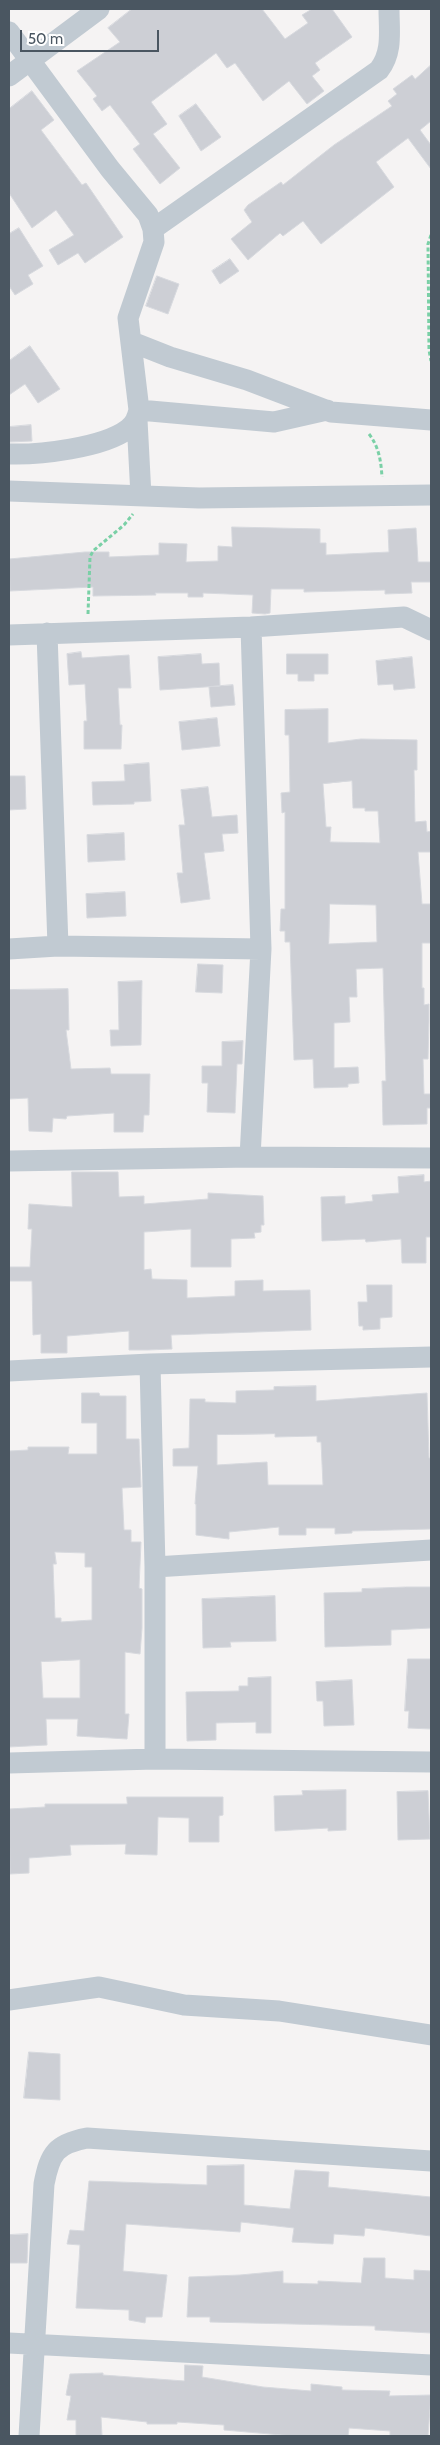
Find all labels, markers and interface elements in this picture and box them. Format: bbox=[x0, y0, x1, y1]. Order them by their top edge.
scale bar bbox=[22, 20, 161, 52]
text: 50 m bbox=[28, 30, 63, 48]

